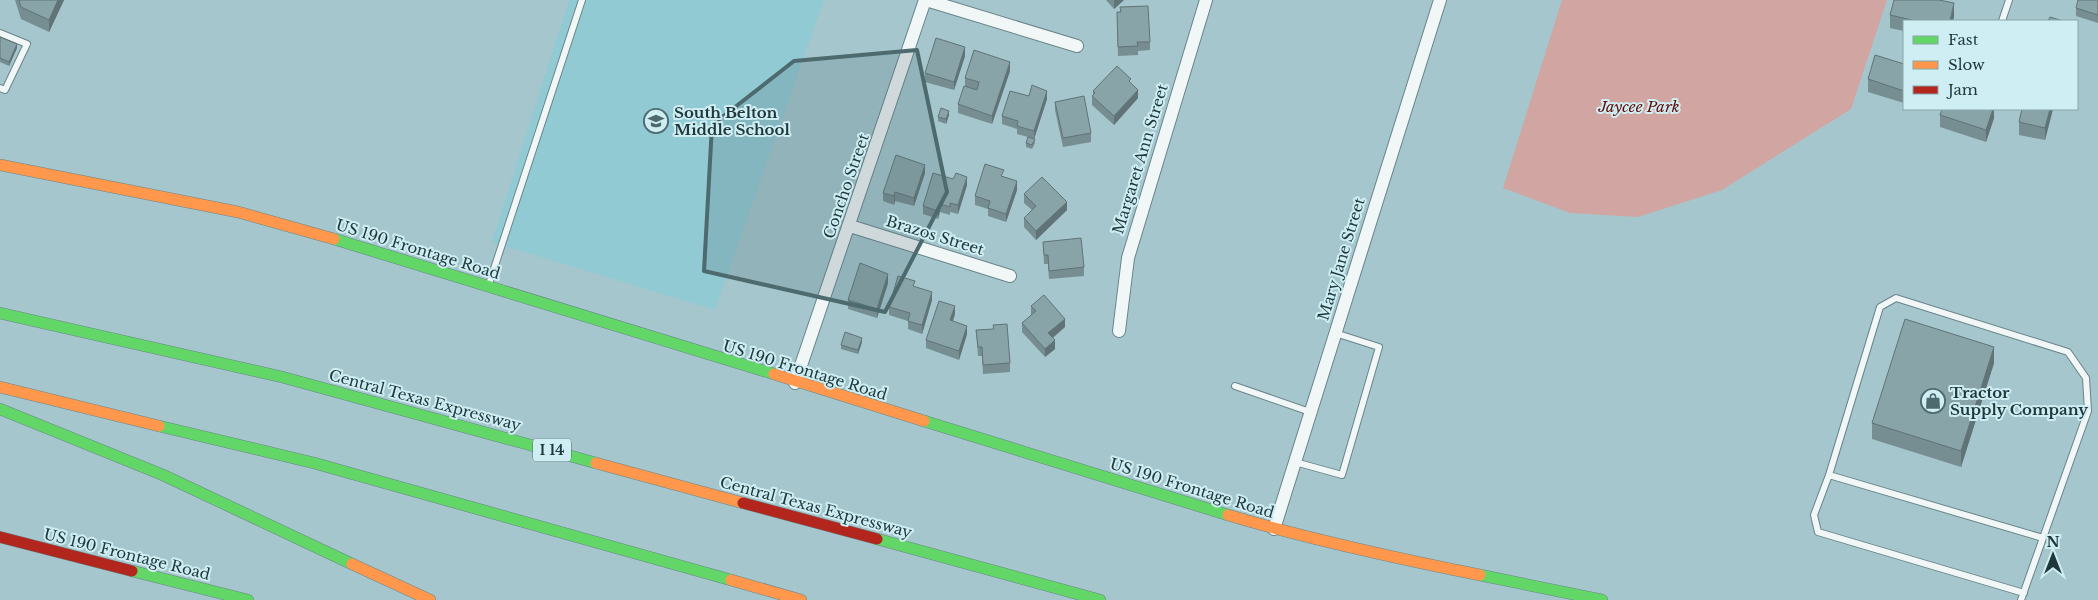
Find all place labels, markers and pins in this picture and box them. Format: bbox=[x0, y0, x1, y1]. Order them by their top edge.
place label: South Belton Middle School bbox=[674, 103, 790, 139]
school or university icon: South Belton Middle School bbox=[643, 108, 669, 134]
place label: Tractor Supply Company bbox=[1950, 383, 2088, 419]
shop icon: Tractor Supply Company bbox=[1920, 388, 1946, 414]

